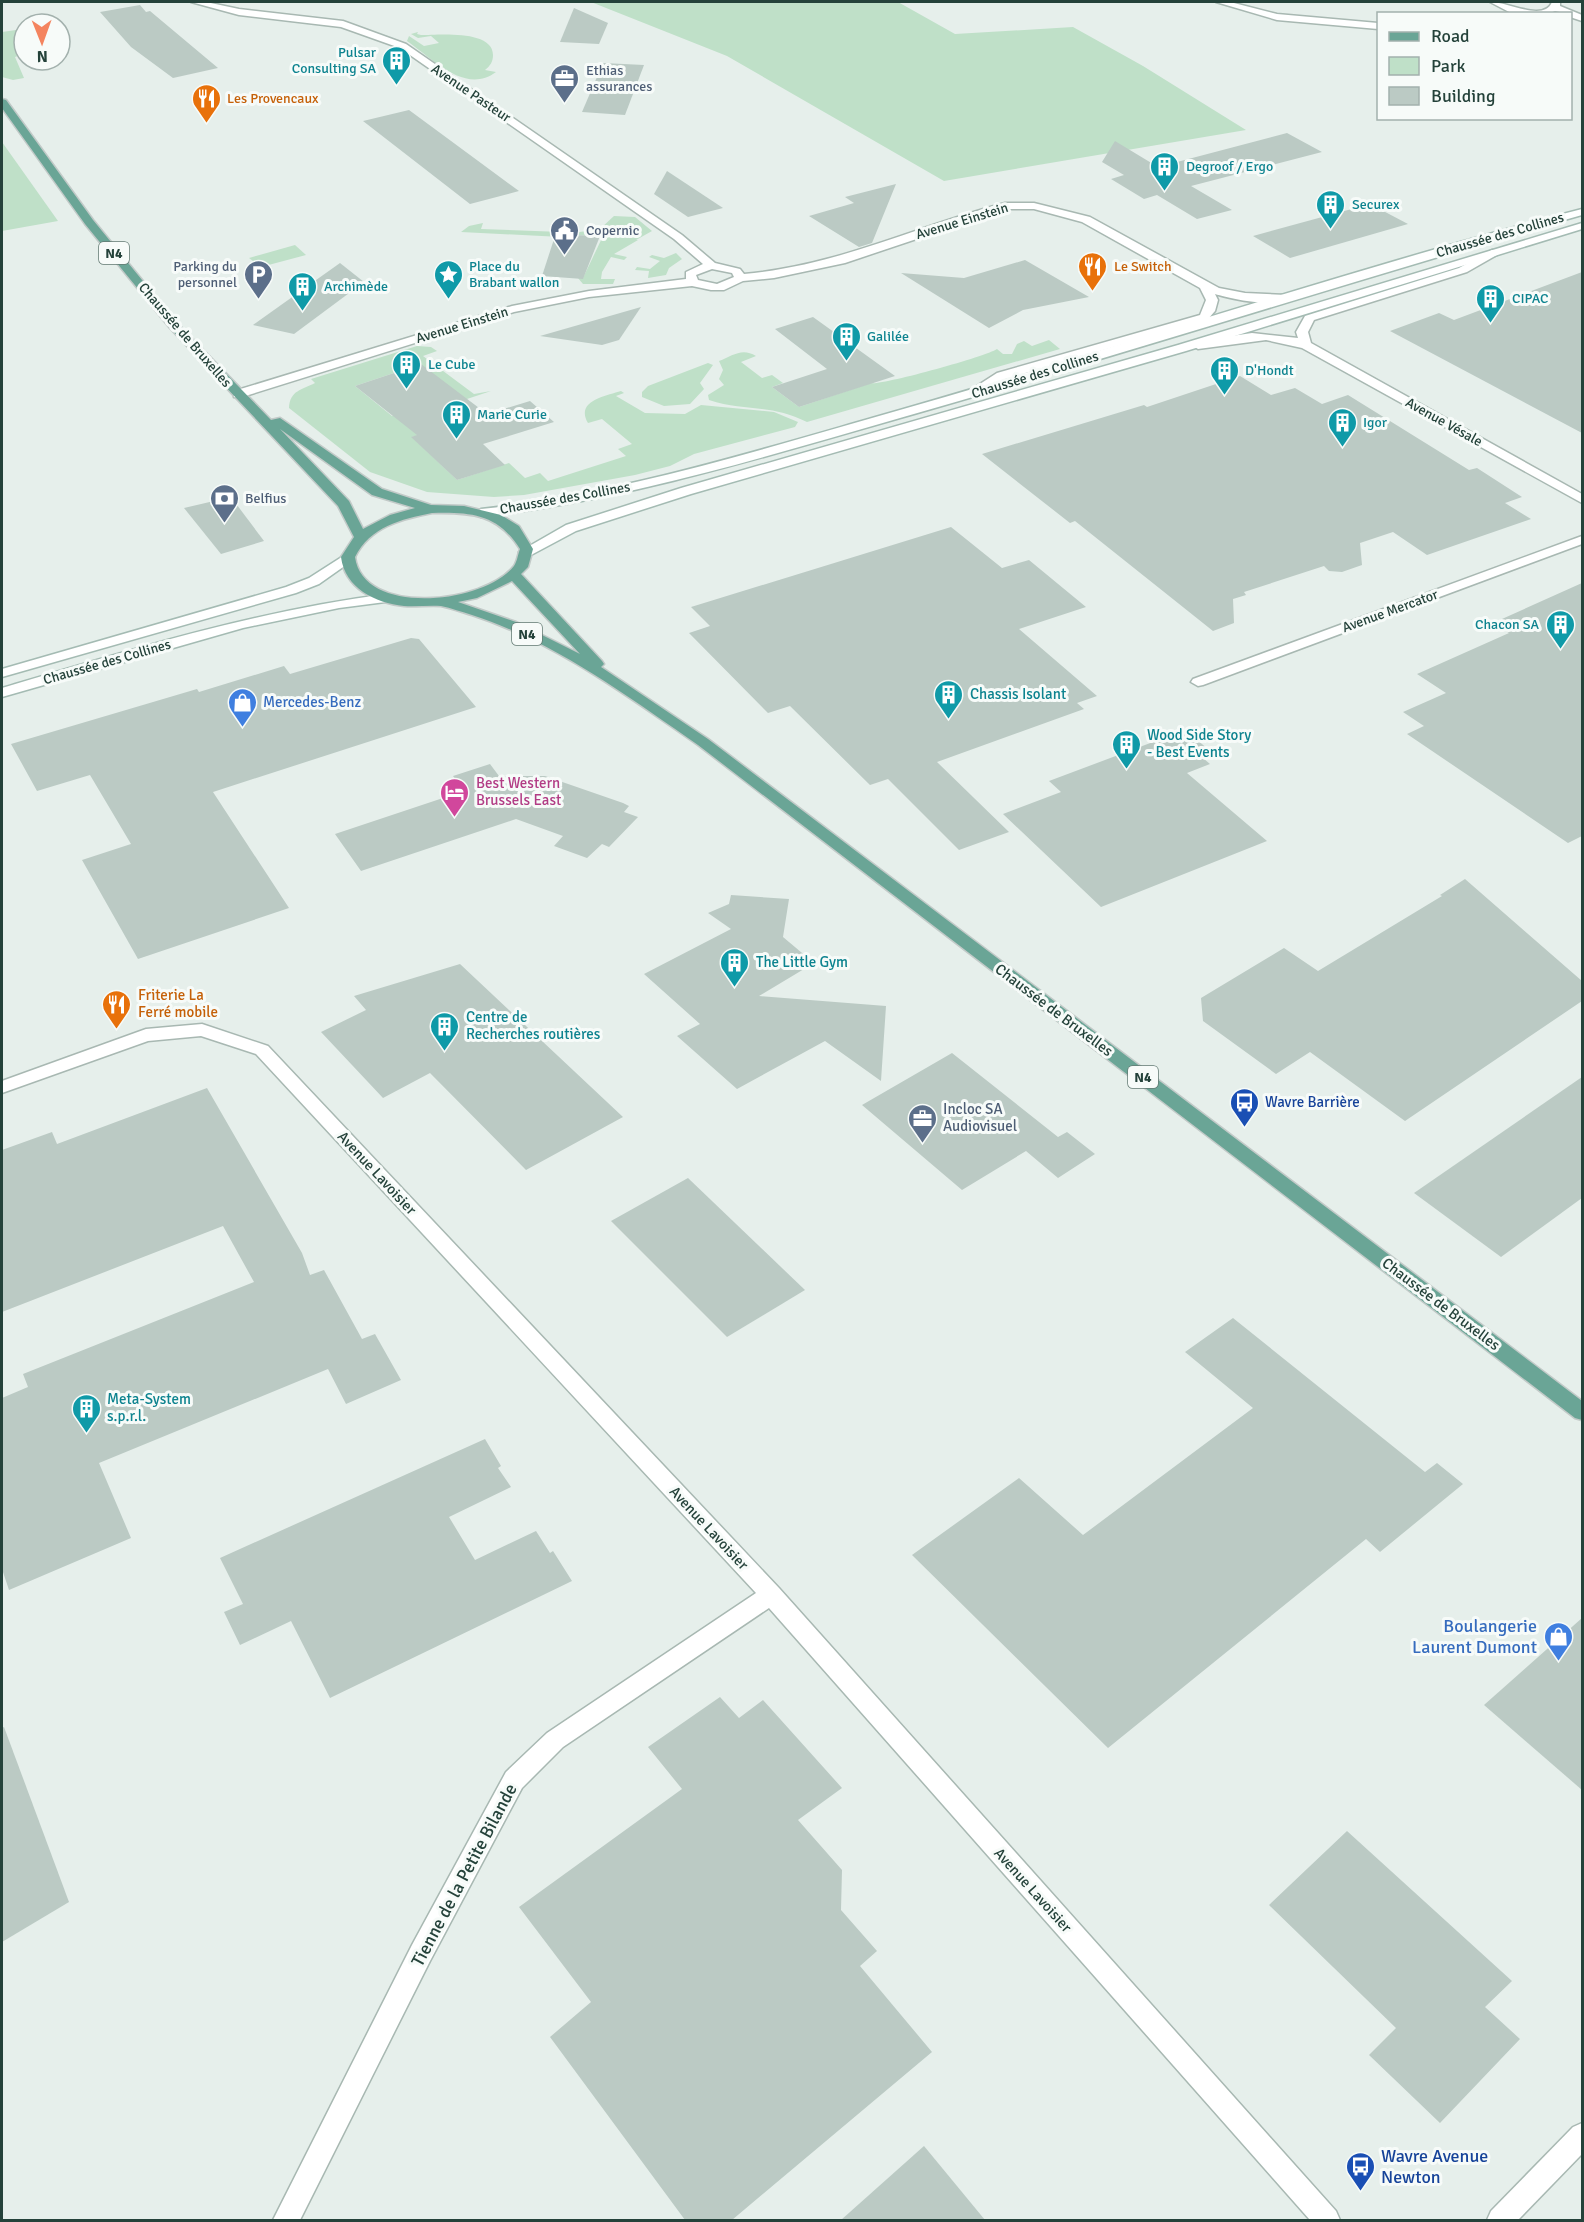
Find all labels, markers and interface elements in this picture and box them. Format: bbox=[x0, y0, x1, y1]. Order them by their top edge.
north arrow bbox=[12, 12, 72, 72]
legend bbox=[1377, 12, 1572, 120]
text: Road bbox=[1431, 25, 1470, 47]
place label: Pulsar Consulting SA bbox=[292, 44, 377, 77]
building icon: Pulsar Consulting SA bbox=[381, 44, 413, 86]
text: N bbox=[37, 46, 48, 66]
text: Park bbox=[1431, 55, 1466, 77]
street label: Avenue Pasteur bbox=[428, 60, 515, 126]
office icon: Ethias assurances bbox=[549, 62, 581, 104]
place label: Ethias assurances bbox=[586, 62, 652, 95]
restaurant icon: Les Provencaux bbox=[190, 82, 222, 124]
text: Building bbox=[1431, 85, 1495, 107]
place label: Les Provencaux bbox=[227, 90, 319, 107]
building icon: Degroof / Ergo bbox=[1149, 150, 1181, 192]
place label: Degroof / Ergo bbox=[1186, 158, 1273, 175]
building icon: Securex bbox=[1315, 188, 1347, 230]
place label: Securex bbox=[1352, 196, 1400, 213]
street label: Avenue Einstein bbox=[914, 199, 1010, 243]
street label: Chaussée des Collines bbox=[1434, 209, 1566, 261]
public building icon: Copernic bbox=[549, 214, 581, 256]
place label: Copernic bbox=[586, 222, 640, 239]
road number: N4 bbox=[99, 242, 129, 264]
restaurant icon: Le Switch bbox=[1077, 250, 1109, 292]
place label: Parking du personnel bbox=[173, 258, 237, 291]
parking icon: Parking du personnel bbox=[242, 258, 274, 300]
place icon: Place du Brabant wallon bbox=[432, 258, 464, 300]
place label: Place du Brabant wallon bbox=[469, 258, 559, 291]
place label: Le Switch bbox=[1114, 258, 1172, 275]
building icon: Archimède bbox=[287, 270, 319, 312]
place label: Archimède bbox=[324, 278, 388, 295]
street label: Chaussée de Bruxelles bbox=[135, 279, 235, 391]
building icon: CIPAC bbox=[1475, 282, 1507, 324]
place label: CIPAC bbox=[1512, 290, 1548, 307]
street label: Avenue Einstein bbox=[414, 303, 510, 347]
building icon: Galilée bbox=[830, 320, 862, 362]
place label: Galilée bbox=[867, 328, 909, 345]
building icon: Le Cube bbox=[391, 348, 423, 390]
street label: Chaussée des Collines bbox=[969, 348, 1101, 402]
building icon: D'Hondt bbox=[1208, 354, 1240, 396]
place label: Le Cube bbox=[428, 356, 475, 373]
place label: D'Hondt bbox=[1245, 362, 1294, 379]
street label: Avenue Vésale bbox=[1403, 394, 1485, 450]
building icon: Marie Curie bbox=[440, 398, 472, 440]
place label: Marie Curie bbox=[477, 406, 547, 423]
building icon: Igor bbox=[1326, 406, 1358, 448]
place label: Igor bbox=[1363, 414, 1388, 431]
street label: Chaussée des Collines bbox=[499, 478, 631, 518]
bank icon: Belfius bbox=[208, 482, 240, 524]
place label: Belfius bbox=[245, 490, 286, 507]
street label: Avenue Mercator bbox=[1340, 585, 1441, 636]
building icon: Chacon SA bbox=[1544, 608, 1576, 650]
place label: Chacon SA bbox=[1475, 616, 1539, 633]
road number: N4 bbox=[512, 623, 542, 645]
street label: Chaussée des Collines bbox=[41, 636, 173, 688]
building icon: Chassis Isolant bbox=[933, 678, 965, 720]
place label: Chassis Isolant bbox=[970, 685, 1066, 703]
shop icon: Mercedes-Benz bbox=[226, 686, 258, 728]
place label: Mercedes-Benz bbox=[263, 693, 361, 711]
place label: Wood Side Story - Best Events bbox=[1147, 726, 1251, 761]
building icon: Wood Side Story - Best Events bbox=[1110, 728, 1142, 770]
place label: Best Western Brussels East bbox=[476, 774, 561, 809]
hotel icon: Best Western Brussels East bbox=[439, 776, 471, 818]
building icon: The Little Gym bbox=[719, 946, 751, 988]
place label: The Little Gym bbox=[756, 953, 848, 971]
street label: Chaussée de Bruxelles bbox=[992, 960, 1117, 1060]
place label: Friterie La Ferré mobile bbox=[138, 986, 218, 1021]
restaurant icon: Friterie La Ferré mobile bbox=[101, 988, 133, 1030]
place label: Centre de Recherches routières bbox=[466, 1008, 601, 1043]
building icon: Centre de Recherches routières bbox=[429, 1010, 461, 1052]
road number: N4 bbox=[1128, 1066, 1158, 1088]
bus stop icon: Wavre Barrière bbox=[1228, 1086, 1260, 1128]
place label: Wavre Barrière bbox=[1265, 1093, 1360, 1111]
place label: Incloc SA Audiovisuel bbox=[943, 1100, 1017, 1135]
office icon: Incloc SA Audiovisuel bbox=[906, 1102, 938, 1144]
street label: Avenue Lavoisier bbox=[334, 1128, 421, 1219]
street label: Chaussée de Bruxelles bbox=[1379, 1254, 1504, 1354]
place label: Meta-System s.p.r.l. bbox=[107, 1390, 191, 1425]
building icon: Meta-System s.p.r.l. bbox=[70, 1392, 102, 1434]
street label: Avenue Lavoisier bbox=[666, 1483, 753, 1574]
place label: Boulangerie Laurent Dumont bbox=[1412, 1615, 1537, 1658]
shop icon: Boulangerie Laurent Dumont bbox=[1542, 1620, 1574, 1662]
street label: Tienne de la Petite Bilande bbox=[406, 1780, 522, 1970]
street label: Avenue Lavoisier bbox=[990, 1844, 1076, 1936]
place label: Wavre Avenue Newton bbox=[1381, 2145, 1488, 2188]
bus stop icon: Wavre Avenue Newton bbox=[1344, 2150, 1376, 2192]

